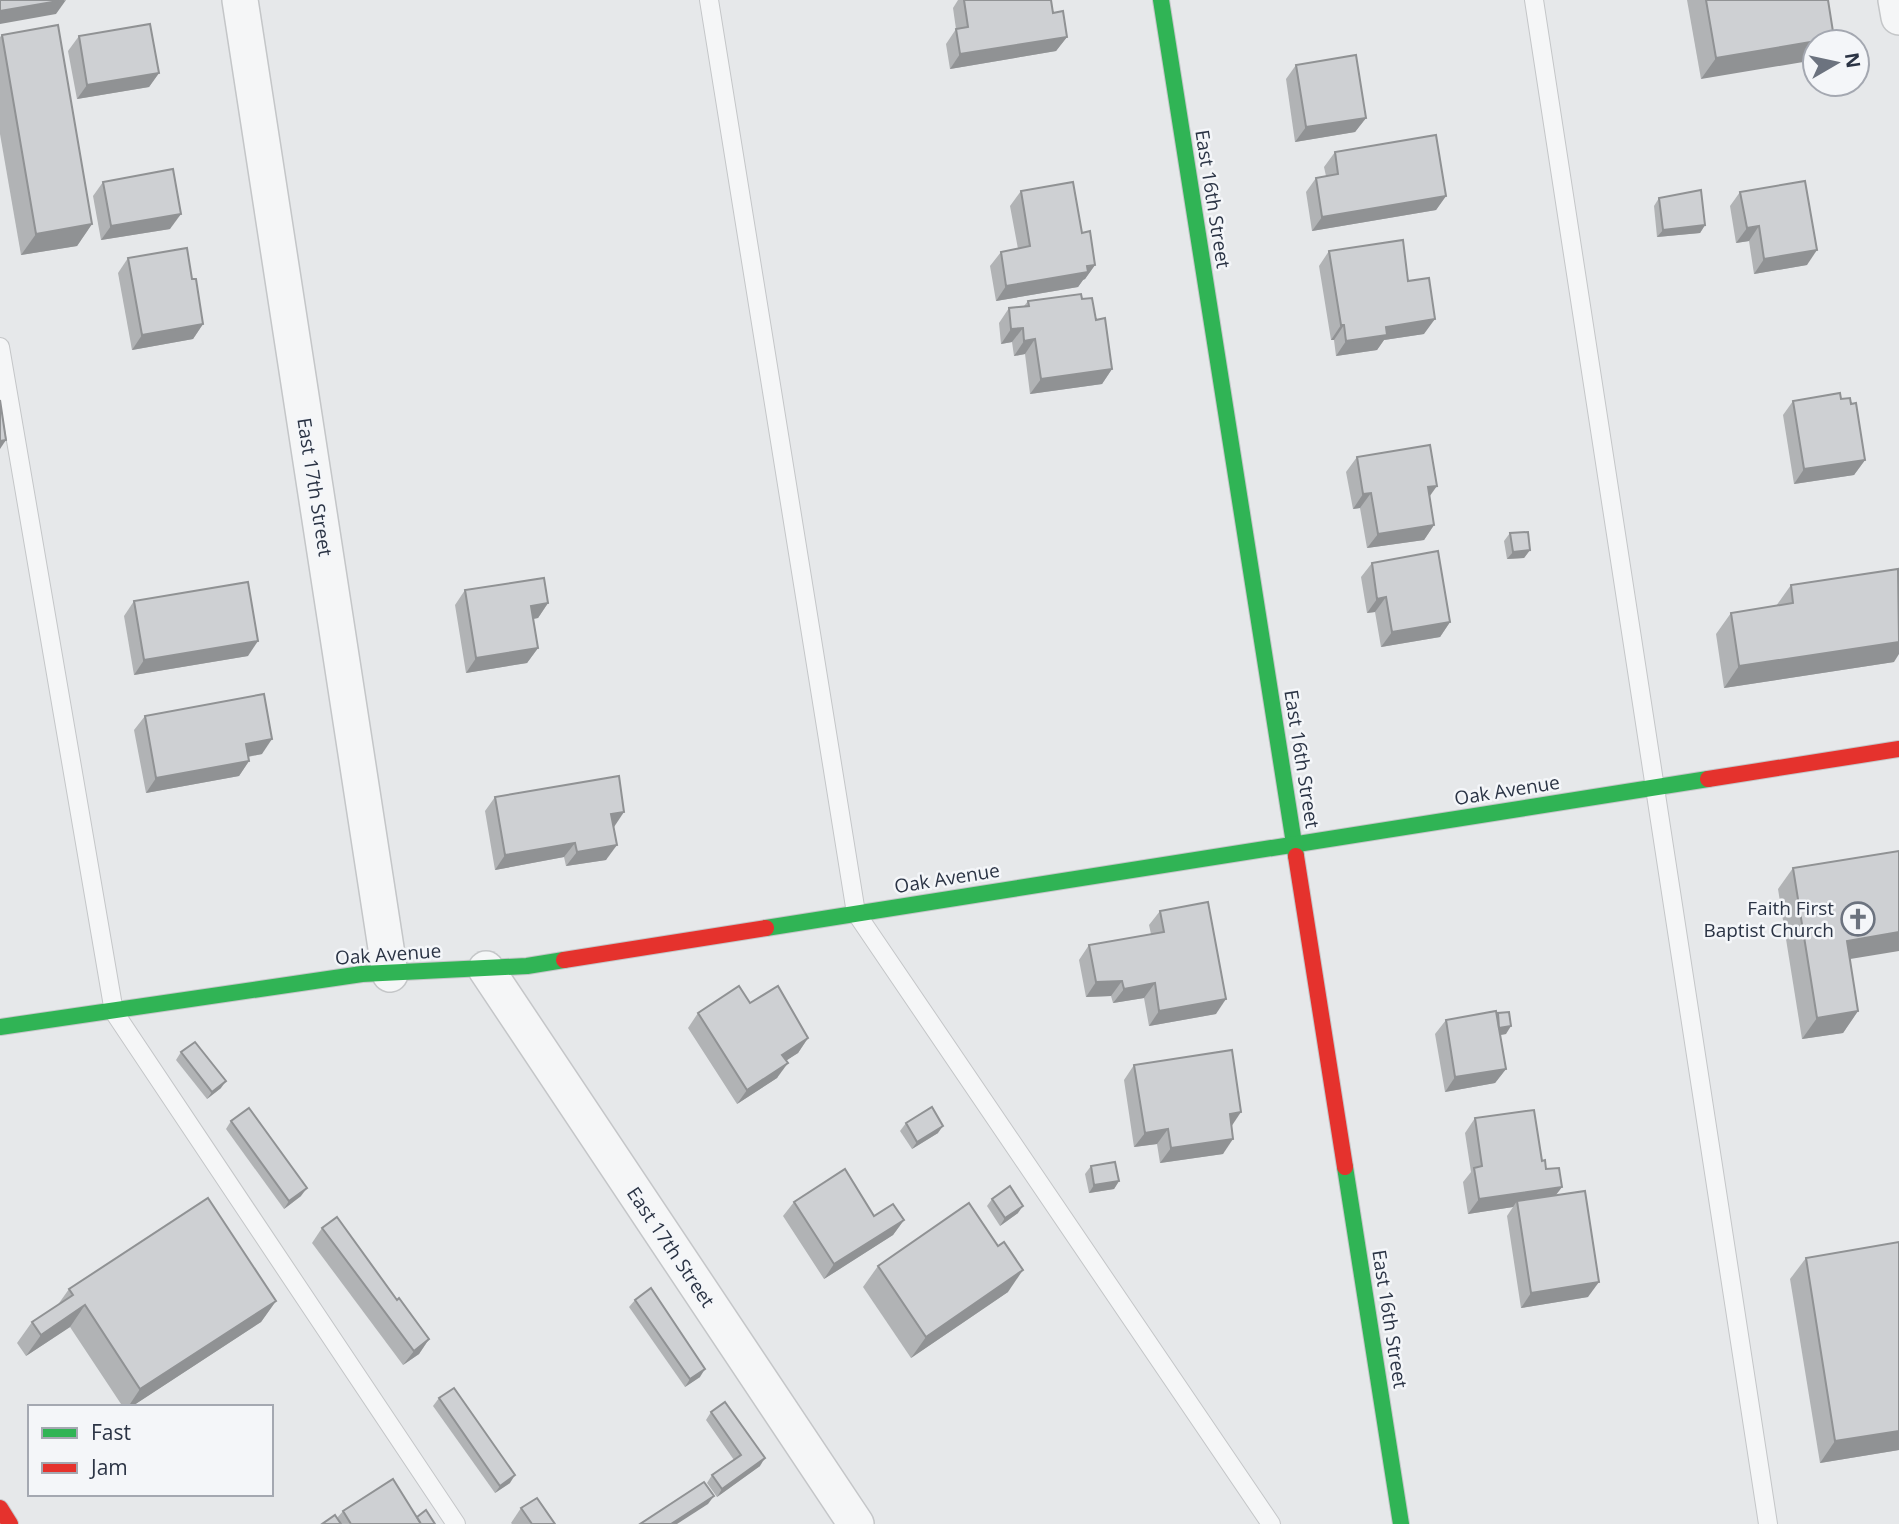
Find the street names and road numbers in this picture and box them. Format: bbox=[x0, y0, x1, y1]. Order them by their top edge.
street label: East 16th Street bbox=[1189, 128, 1237, 270]
street label: East 17th Street bbox=[291, 416, 339, 558]
street label: East 16th Street bbox=[1278, 688, 1326, 830]
street label: Oak Avenue bbox=[1452, 769, 1562, 811]
street label: Oak Avenue bbox=[892, 857, 1002, 899]
street label: Oak Avenue bbox=[334, 937, 442, 971]
street label: East 17th Street bbox=[621, 1182, 721, 1312]
street label: East 16th Street bbox=[1366, 1248, 1414, 1390]

